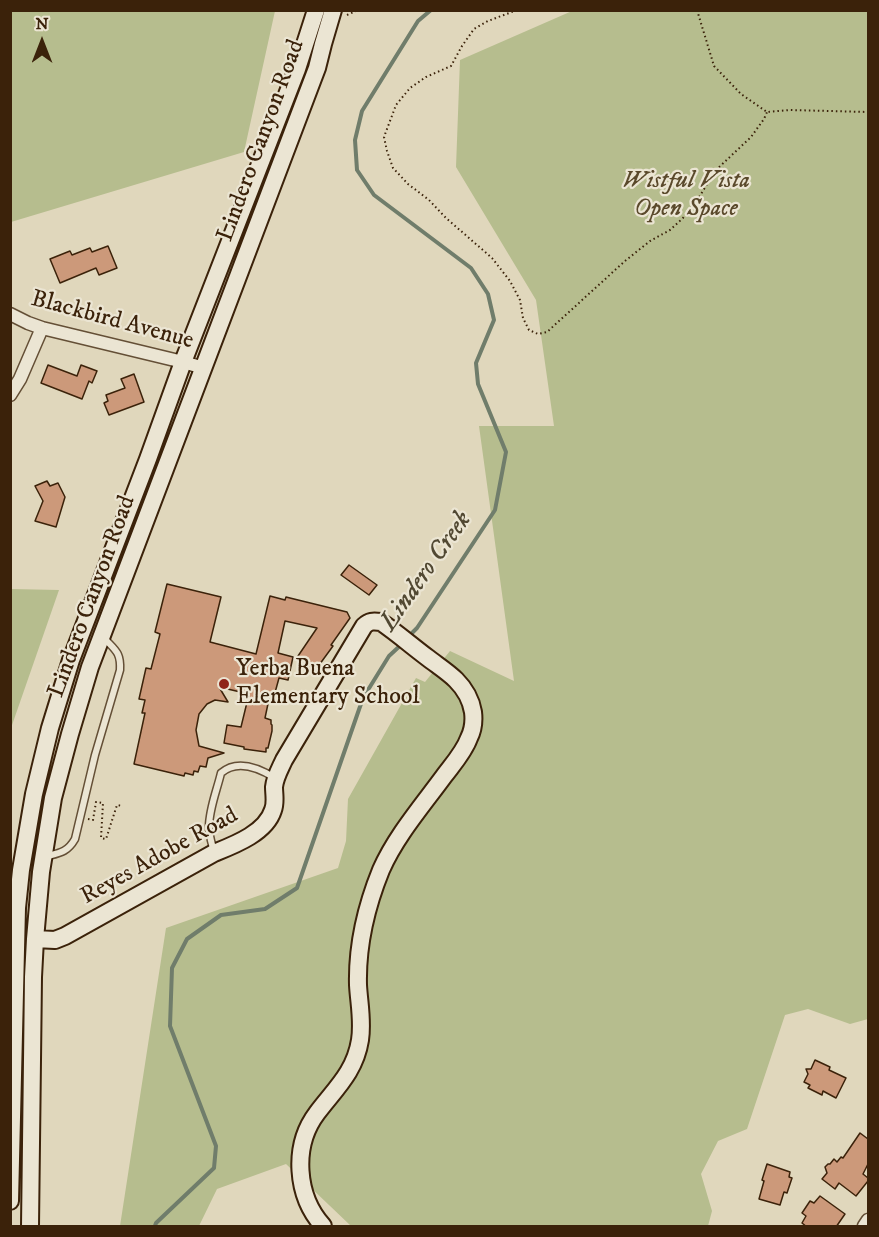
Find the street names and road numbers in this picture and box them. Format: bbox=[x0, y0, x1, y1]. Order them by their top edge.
street label: Lindero Canyon Road bbox=[212, 36, 312, 246]
street label: Blackbird Avenue bbox=[28, 285, 196, 357]
street label: Lindero Canyon Road bbox=[43, 492, 143, 702]
street label: Reyes Adobe Road bbox=[76, 802, 244, 912]

